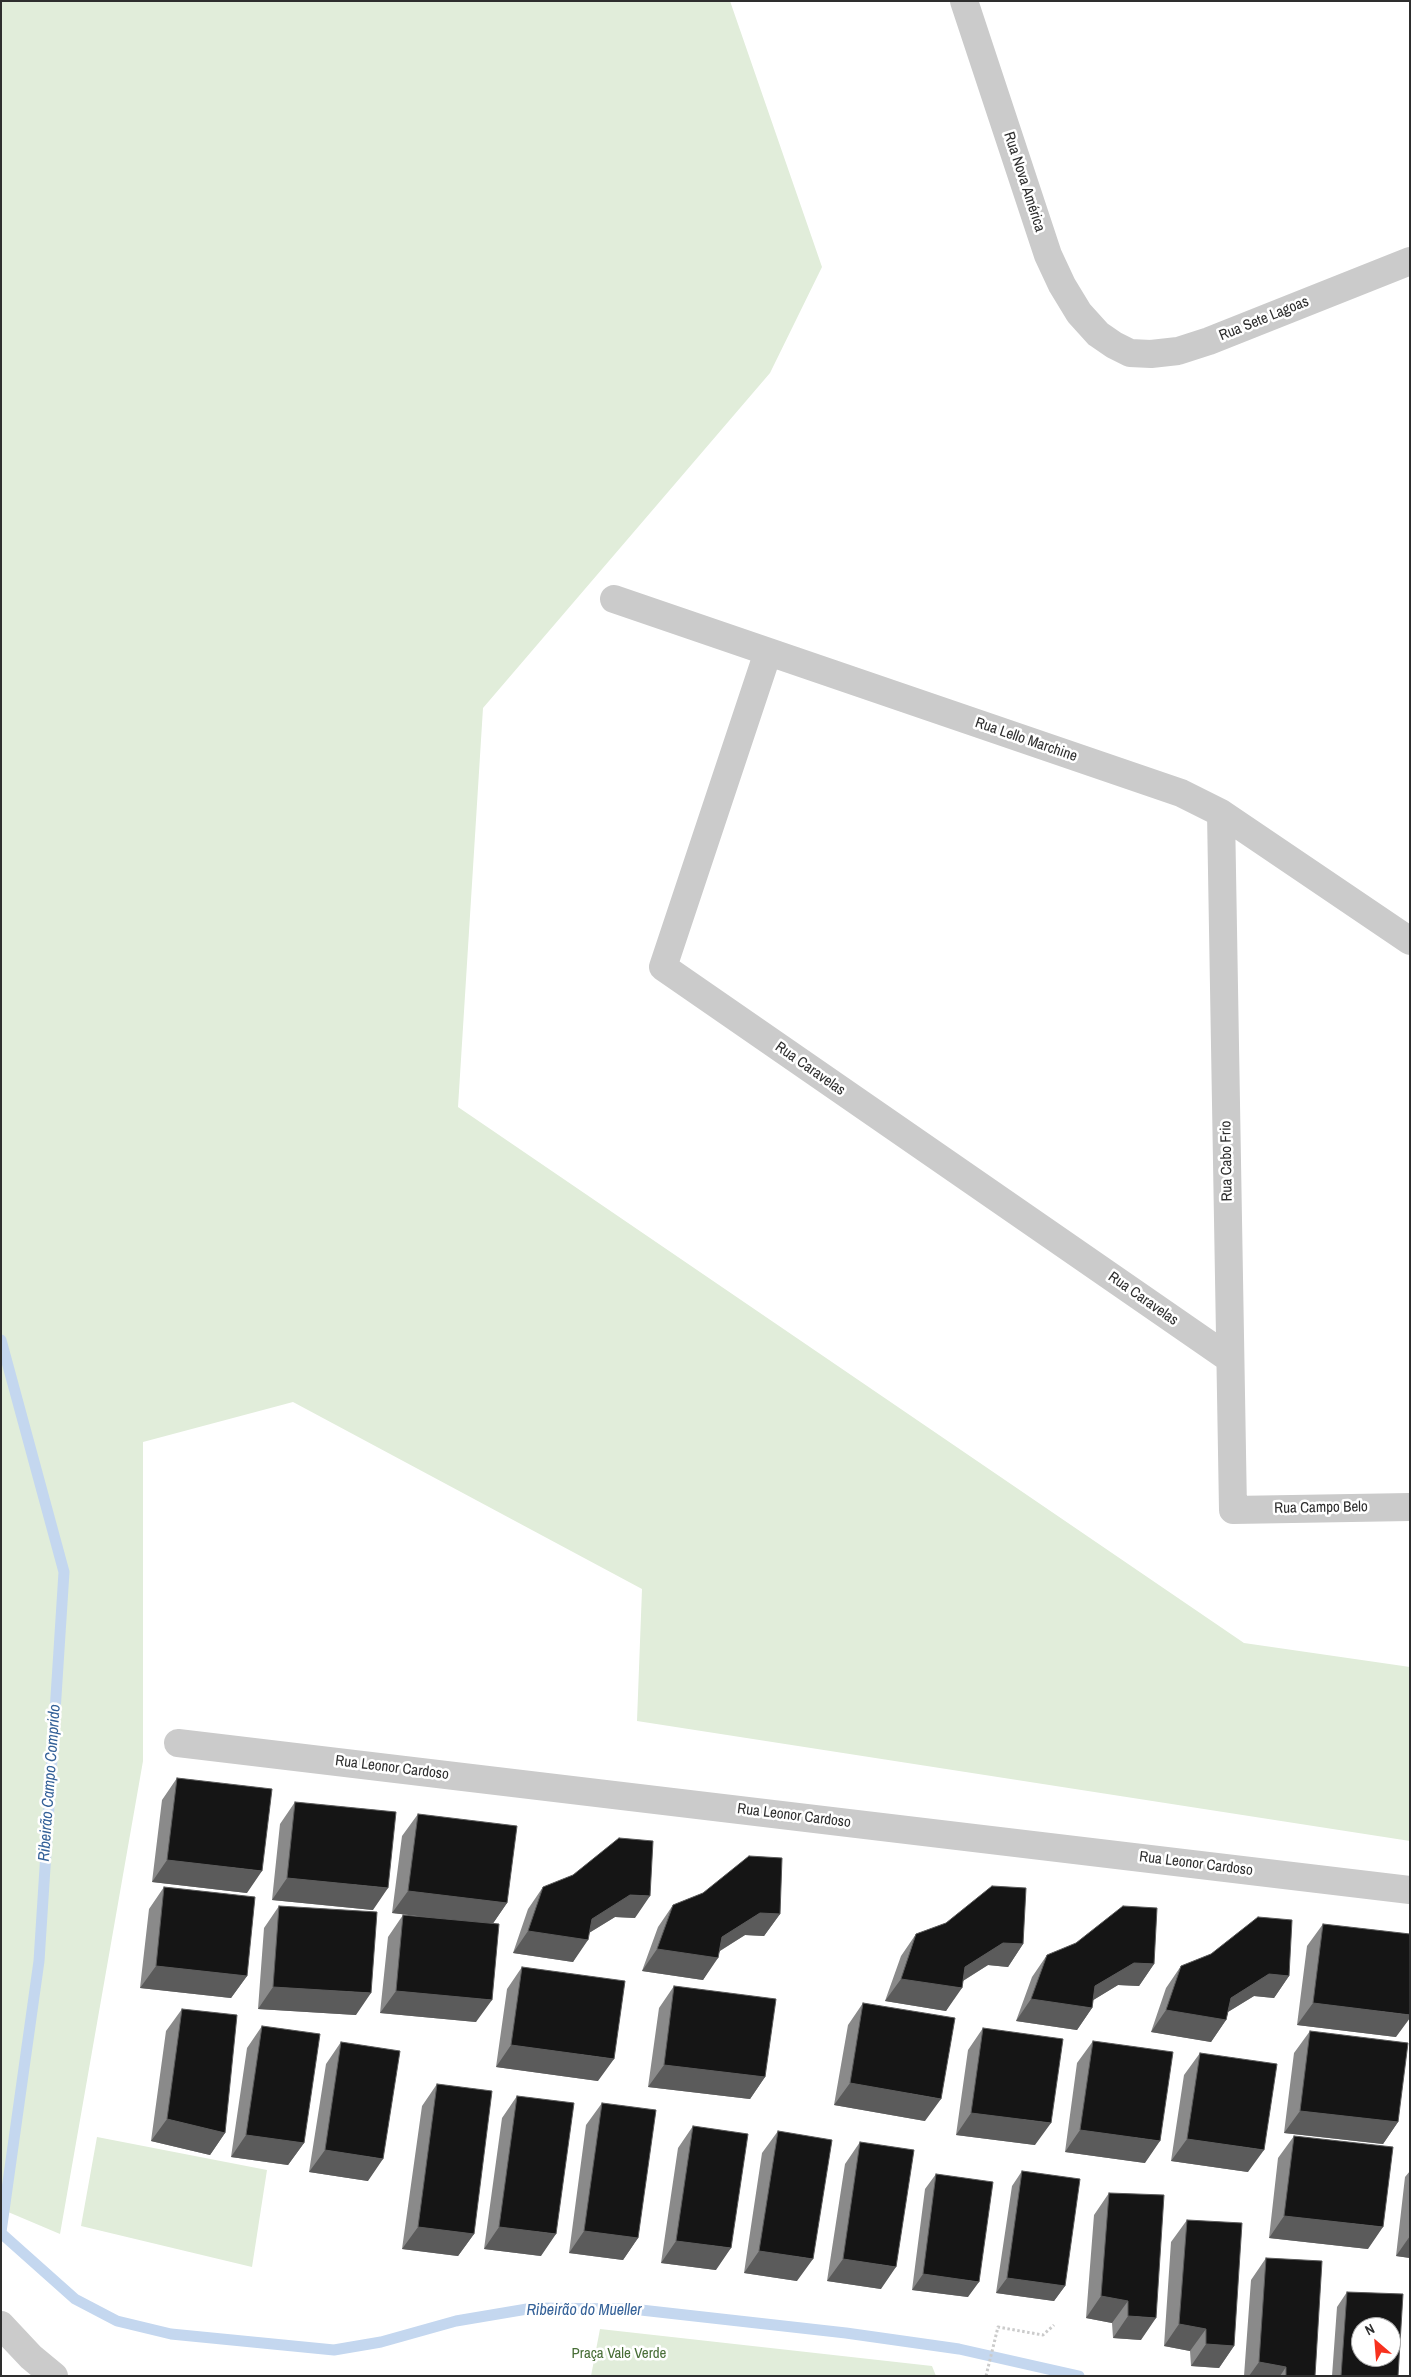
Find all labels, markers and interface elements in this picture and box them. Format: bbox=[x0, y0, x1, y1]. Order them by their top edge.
street label: Rua Nova América bbox=[999, 130, 1049, 234]
street label: Rua Sete Lagoas bbox=[1217, 293, 1311, 345]
street label: Rua Lello Marchine bbox=[973, 714, 1079, 766]
street label: Rua Caravelas bbox=[772, 1038, 848, 1100]
street label: Rua Cabo Frio bbox=[1217, 1121, 1237, 1201]
street label: Rua Caravelas bbox=[1105, 1268, 1181, 1330]
street label: Rua Campo Belo bbox=[1274, 1498, 1368, 1518]
water label: Ribeirão Campo Comprido bbox=[35, 1704, 65, 1862]
street label: Rua Leonor Cardoso bbox=[334, 1752, 450, 1784]
street label: Rua Leonor Cardoso bbox=[736, 1800, 852, 1832]
street label: Rua Leonor Cardoso bbox=[1138, 1848, 1254, 1880]
water label: Ribeirão do Mueller bbox=[526, 2301, 642, 2321]
north arrow bbox=[1351, 2317, 1401, 2367]
text: N bbox=[1362, 2320, 1377, 2339]
park label: Praça Vale Verde bbox=[572, 2345, 666, 2363]

